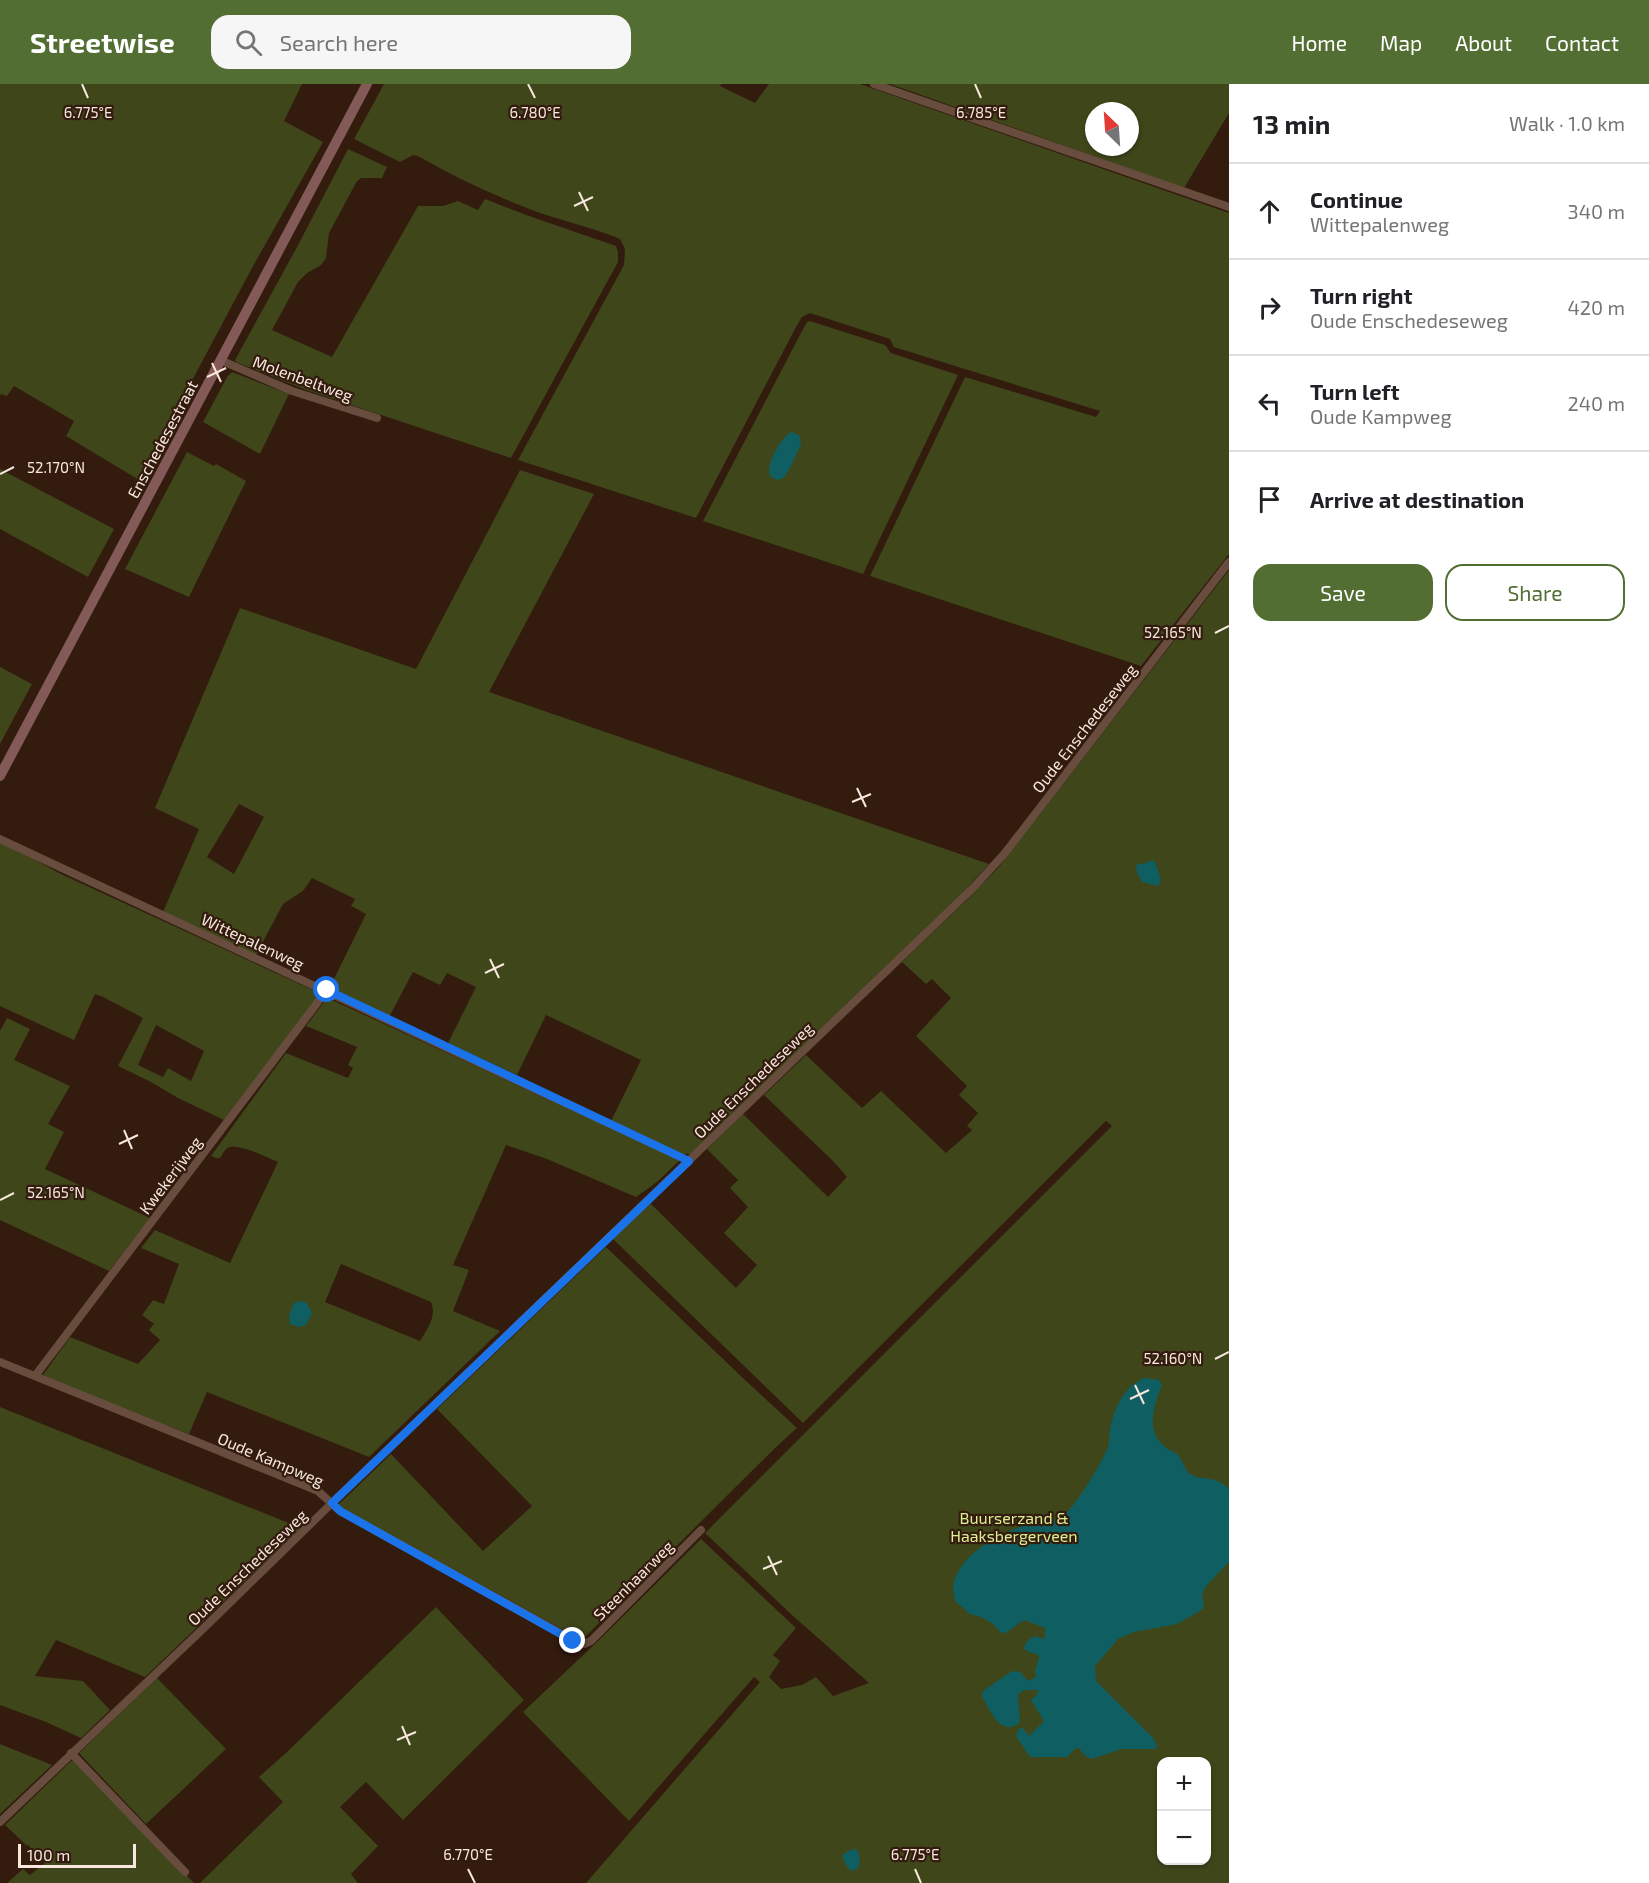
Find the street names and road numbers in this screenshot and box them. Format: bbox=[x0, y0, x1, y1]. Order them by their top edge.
street label: Molenbeltweg bbox=[250, 351, 356, 405]
street label: Enschedesestraat bbox=[123, 377, 201, 501]
street label: Oude Enschedeseweg bbox=[1028, 660, 1140, 796]
street label: Wittepalenweg bbox=[199, 909, 308, 973]
street label: Oude Enschedeseweg bbox=[689, 1018, 817, 1142]
street label: Kwekerijweg bbox=[135, 1132, 206, 1218]
street label: Oude Kampweg bbox=[215, 1428, 327, 1490]
street label: Oude Enschedeseweg bbox=[183, 1505, 311, 1629]
street label: Steenhaarweg bbox=[589, 1536, 677, 1624]

